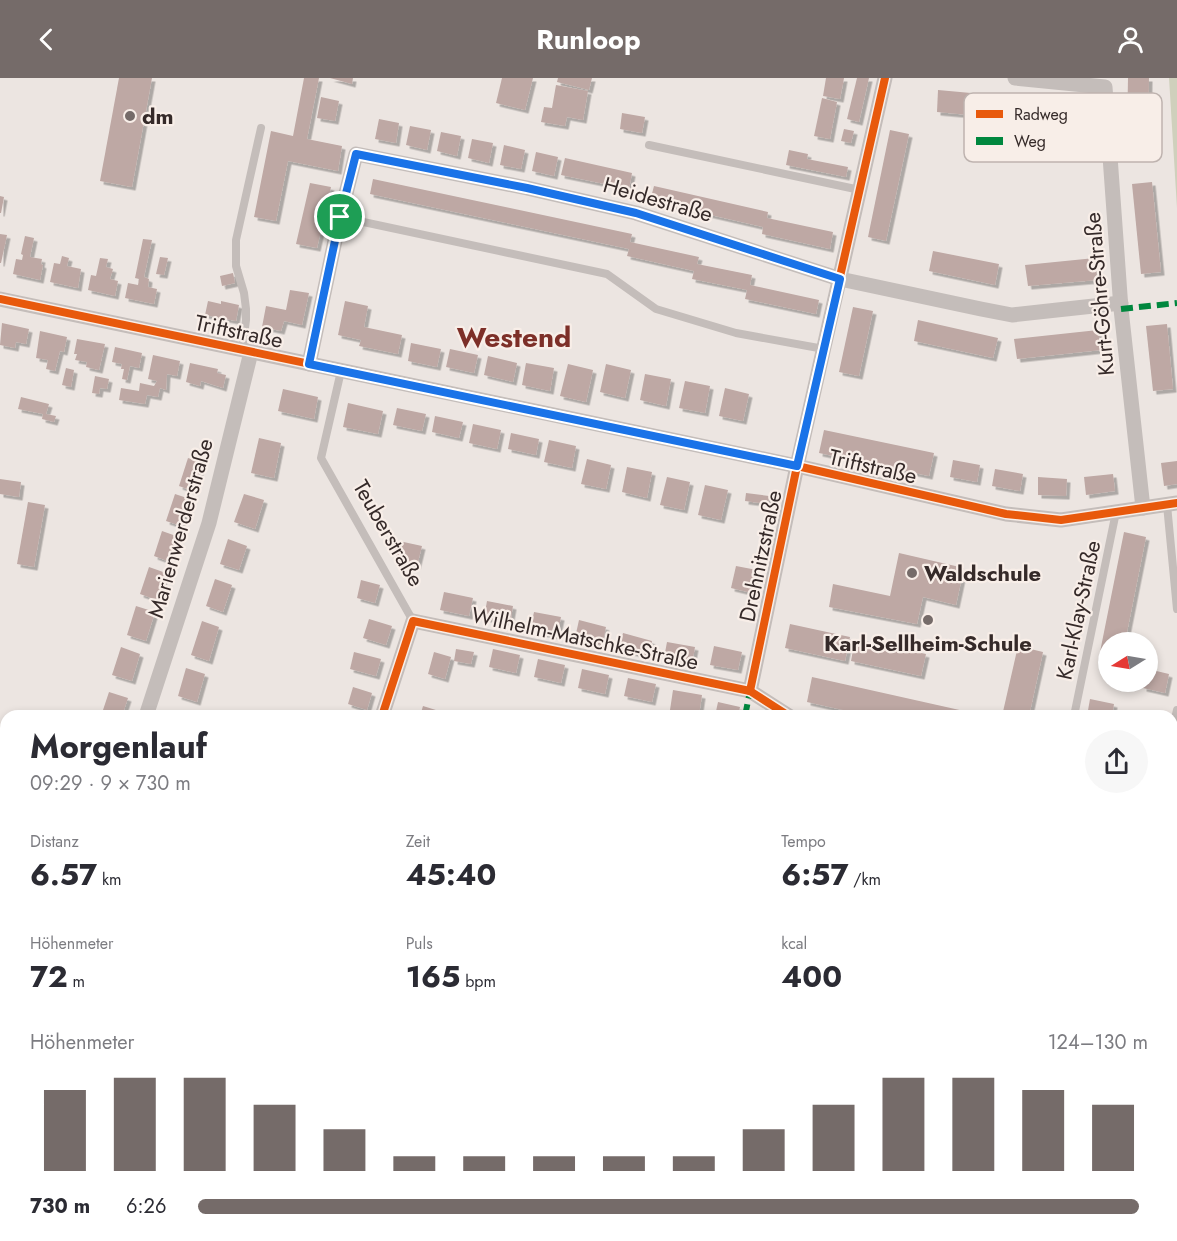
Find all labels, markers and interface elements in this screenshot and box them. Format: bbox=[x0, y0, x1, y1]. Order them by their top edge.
text: Runloop bbox=[536, 20, 641, 59]
icon: back bbox=[30, 23, 63, 56]
icon: person bbox=[1114, 23, 1147, 56]
legend bbox=[964, 93, 1162, 162]
place label: dm bbox=[142, 100, 174, 132]
text: Radweg bbox=[1014, 103, 1068, 126]
marker: dm bbox=[123, 109, 137, 123]
text: Weg bbox=[1014, 130, 1046, 153]
street label: Heidestraße bbox=[599, 168, 717, 230]
pin bbox=[314, 191, 365, 242]
icon: arrive bbox=[323, 200, 356, 233]
street label: Kurt-Göhre-Straße bbox=[1076, 211, 1122, 377]
street label: Triftstraße bbox=[192, 306, 286, 356]
district label: Westend bbox=[457, 317, 571, 358]
street label: Marienwerderstraße bbox=[139, 434, 221, 622]
street label: Triftstraße bbox=[826, 440, 920, 492]
street label: Teuberstraße bbox=[346, 474, 432, 592]
street label: Drehnitzstraße bbox=[730, 487, 790, 625]
street label: Karl-Klay-Straße bbox=[1048, 537, 1108, 683]
place label: Waldschule bbox=[924, 557, 1041, 589]
marker: Waldschule bbox=[905, 566, 919, 580]
street label: Wilhelm-Matschke-Straße bbox=[468, 598, 702, 678]
marker: Karl-Sellheim-Schule bbox=[921, 613, 935, 627]
place label: Karl-Sellheim-Schule bbox=[824, 627, 1032, 659]
north arrow bbox=[1098, 632, 1158, 692]
map controls bbox=[1098, 632, 1158, 692]
text: Morgenlauf bbox=[30, 723, 207, 770]
button: share bbox=[1085, 730, 1148, 793]
text: 09:29 · 9 × 730 m bbox=[30, 769, 191, 798]
text: Distanz bbox=[30, 830, 79, 853]
text: Zeit bbox=[406, 830, 430, 853]
text: Tempo bbox=[781, 830, 826, 853]
text: 6.57 bbox=[30, 853, 97, 896]
text: 45:40 bbox=[406, 853, 496, 896]
text: 6:57 bbox=[781, 853, 849, 896]
text: km bbox=[97, 868, 122, 891]
text: /km bbox=[849, 868, 881, 891]
text: Höhenmeter bbox=[30, 932, 114, 955]
text: Puls bbox=[406, 932, 433, 955]
text: kcal bbox=[781, 932, 807, 955]
text: 72 bbox=[30, 955, 68, 998]
text: 165 bbox=[406, 955, 460, 998]
text: 400 bbox=[781, 955, 842, 998]
text: m bbox=[68, 970, 85, 993]
text: bpm bbox=[460, 970, 496, 993]
text: Höhenmeter bbox=[30, 1028, 134, 1057]
text: 124–130 m bbox=[1048, 1028, 1148, 1057]
text: 730 m bbox=[30, 1192, 90, 1221]
text: 6:26 bbox=[126, 1192, 166, 1221]

